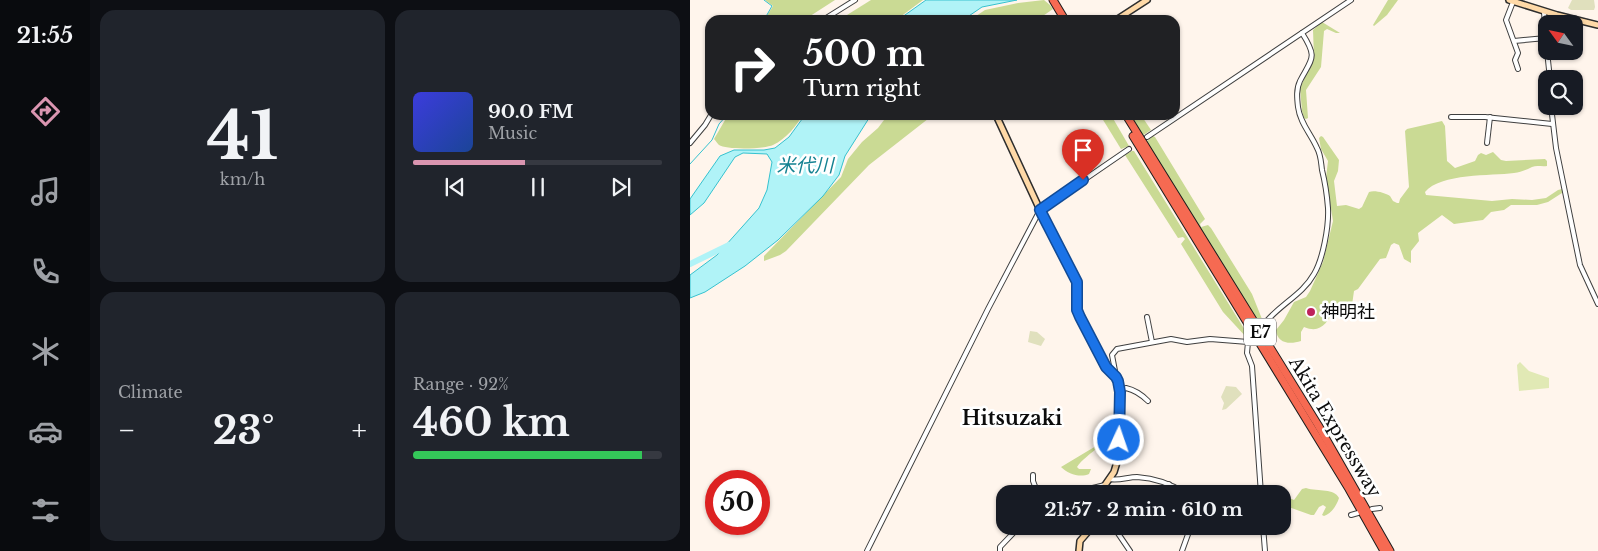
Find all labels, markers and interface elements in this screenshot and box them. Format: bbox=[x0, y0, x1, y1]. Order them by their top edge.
north arrow bbox=[1538, 15, 1582, 60]
map controls bbox=[1538, 15, 1583, 115]
text: 21:55 bbox=[17, 22, 73, 49]
text: 500 m bbox=[803, 32, 925, 75]
icon: right bbox=[720, 35, 785, 100]
button: search bbox=[1538, 70, 1583, 115]
text: Turn right bbox=[803, 75, 921, 102]
icon: directions bbox=[28, 94, 63, 129]
text: 41 bbox=[207, 96, 278, 177]
text: 90.0 FM bbox=[488, 100, 574, 123]
text: Music bbox=[488, 123, 537, 143]
pin bbox=[1062, 129, 1104, 180]
icon: arrive bbox=[1069, 136, 1097, 164]
water label: 米代川 bbox=[776, 154, 835, 177]
text: km/h bbox=[220, 169, 265, 189]
icon: previous bbox=[441, 173, 469, 201]
icon: pause bbox=[524, 173, 552, 201]
icon: next bbox=[607, 173, 635, 201]
icon: music bbox=[28, 174, 63, 209]
icon: phone bbox=[28, 254, 63, 289]
place label: 神明社 bbox=[1321, 301, 1375, 323]
marker: 神明社 bbox=[1305, 306, 1317, 318]
road number: E7 bbox=[1244, 318, 1276, 346]
icon: climate bbox=[28, 334, 63, 369]
street label: Akita Expressway bbox=[1284, 352, 1386, 502]
text: Range · 92% bbox=[413, 374, 509, 394]
text: Climate bbox=[118, 382, 183, 402]
text: 460 km bbox=[413, 399, 570, 446]
district label: Hitsuzaki bbox=[962, 406, 1062, 430]
text: 23° bbox=[213, 407, 275, 454]
text: − bbox=[118, 413, 136, 448]
text: + bbox=[352, 413, 367, 448]
position arrow bbox=[1092, 413, 1144, 465]
icon: car bbox=[28, 414, 63, 449]
speed limit sign: 50 bbox=[705, 470, 770, 535]
icon: filters bbox=[28, 493, 63, 528]
text: 21:57 · 2 min · 610 m bbox=[1044, 498, 1243, 521]

